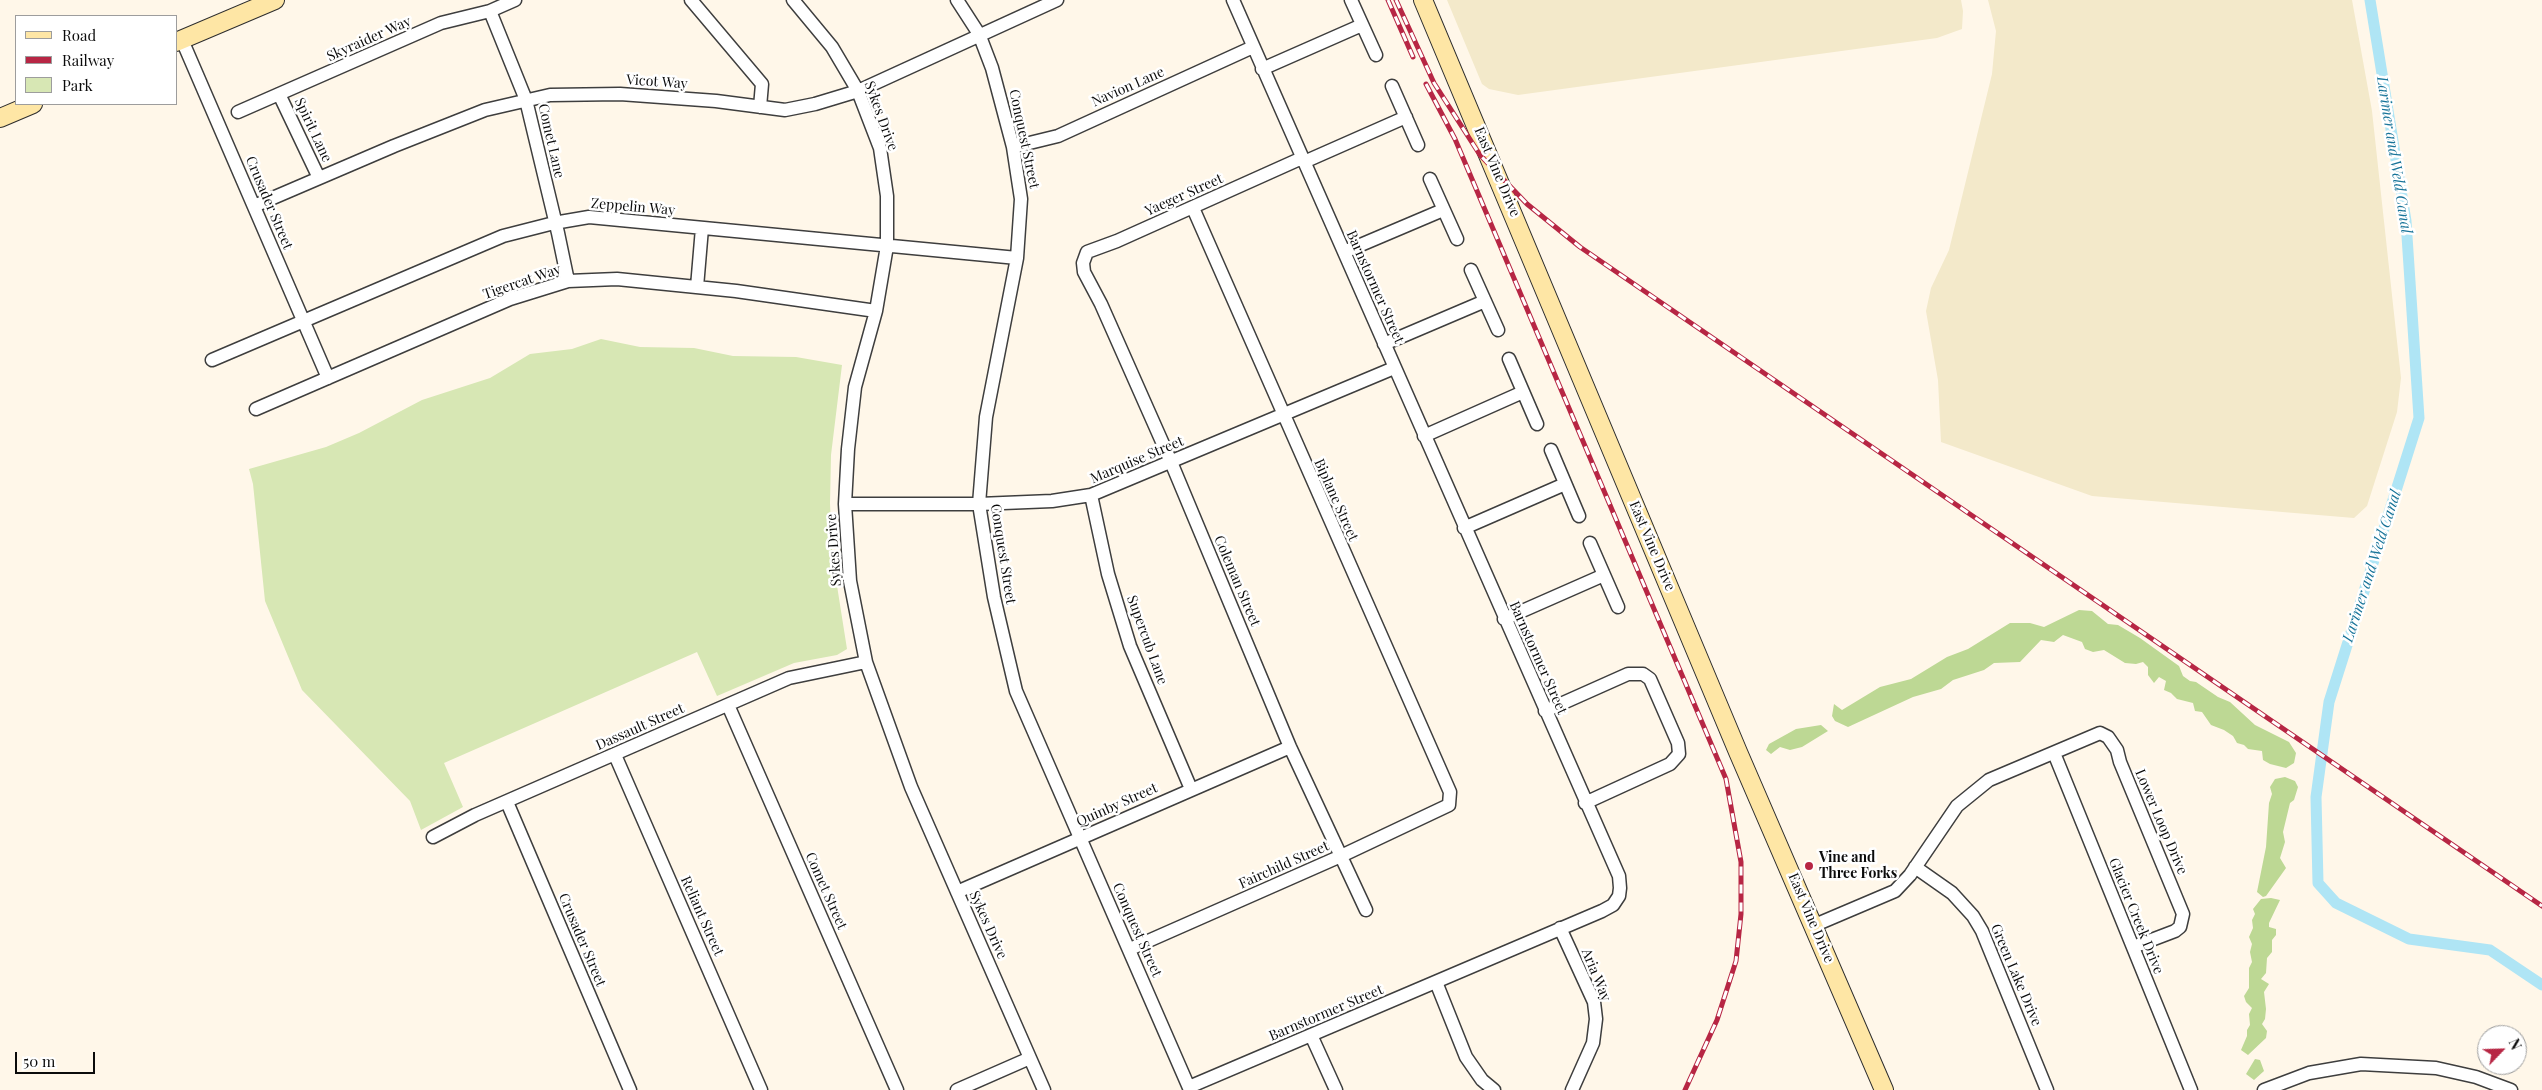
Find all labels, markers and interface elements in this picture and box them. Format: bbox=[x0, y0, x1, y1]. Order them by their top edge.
street label: Skyraider Way bbox=[324, 13, 414, 65]
legend bbox=[15, 15, 178, 105]
text: Road bbox=[62, 25, 96, 45]
text: Railway bbox=[62, 50, 114, 70]
street label: Navion Lane bbox=[1089, 64, 1167, 110]
street label: Vicot Way bbox=[626, 71, 688, 93]
text: Park bbox=[62, 75, 93, 95]
water label: Larimer and Weld Canal bbox=[2373, 75, 2415, 235]
street label: Sykes Drive bbox=[861, 79, 901, 153]
street label: Conquest Street bbox=[1005, 88, 1043, 190]
street label: Spirit Lane bbox=[291, 95, 335, 165]
street label: Comet Lane bbox=[534, 102, 568, 180]
street label: East Vine Drive bbox=[1471, 125, 1523, 219]
street label: Crusader Street bbox=[242, 154, 296, 252]
street label: Yaeger Street bbox=[1143, 170, 1225, 220]
street label: Zeppelin Way bbox=[590, 195, 676, 219]
street label: Barnstormer Street bbox=[1342, 228, 1408, 346]
street label: Tigercat Way bbox=[481, 261, 563, 303]
street label: Marquise Street bbox=[1088, 433, 1186, 487]
street label: Biplane Street bbox=[1310, 456, 1362, 544]
water label: Larimer and Weld Canal bbox=[2339, 488, 2405, 644]
street label: East Vine Drive bbox=[1626, 499, 1678, 593]
street label: Conquest Street bbox=[987, 503, 1019, 605]
street label: Sykes Drive bbox=[823, 513, 845, 587]
street label: Coleman Street bbox=[1210, 533, 1264, 629]
street label: Supercub Lane bbox=[1123, 593, 1171, 687]
street label: Barnstormer Street bbox=[1505, 599, 1571, 717]
street label: Dassault Street bbox=[593, 700, 687, 754]
street label: Lower Loop Drive bbox=[2131, 767, 2191, 877]
street label: Quinby Street bbox=[1074, 780, 1160, 830]
street label: Fairchild Street bbox=[1236, 838, 1332, 892]
street label: Comet Street bbox=[801, 850, 851, 932]
place label: Vine and Three Forks bbox=[1819, 850, 1897, 882]
street label: Glacier Creek Drive bbox=[2105, 856, 2167, 976]
marker: Vine and Three Forks bbox=[1803, 860, 1815, 872]
street label: East Vine Drive bbox=[1785, 871, 1837, 965]
street label: Reliant Street bbox=[677, 873, 727, 959]
street label: Conquest Street bbox=[1109, 880, 1165, 980]
street label: Sykes Drive bbox=[966, 888, 1010, 962]
street label: Crusader Street bbox=[555, 891, 609, 989]
street label: Green Lake Drive bbox=[1987, 921, 2045, 1029]
street label: Aria Way bbox=[1578, 946, 1614, 1004]
street label: Barnstormer Street bbox=[1266, 981, 1386, 1045]
north arrow bbox=[2477, 1025, 2527, 1075]
text: N bbox=[2505, 1036, 2526, 1053]
scale bar bbox=[18, 1042, 98, 1074]
text: 50 m bbox=[23, 1051, 55, 1071]

